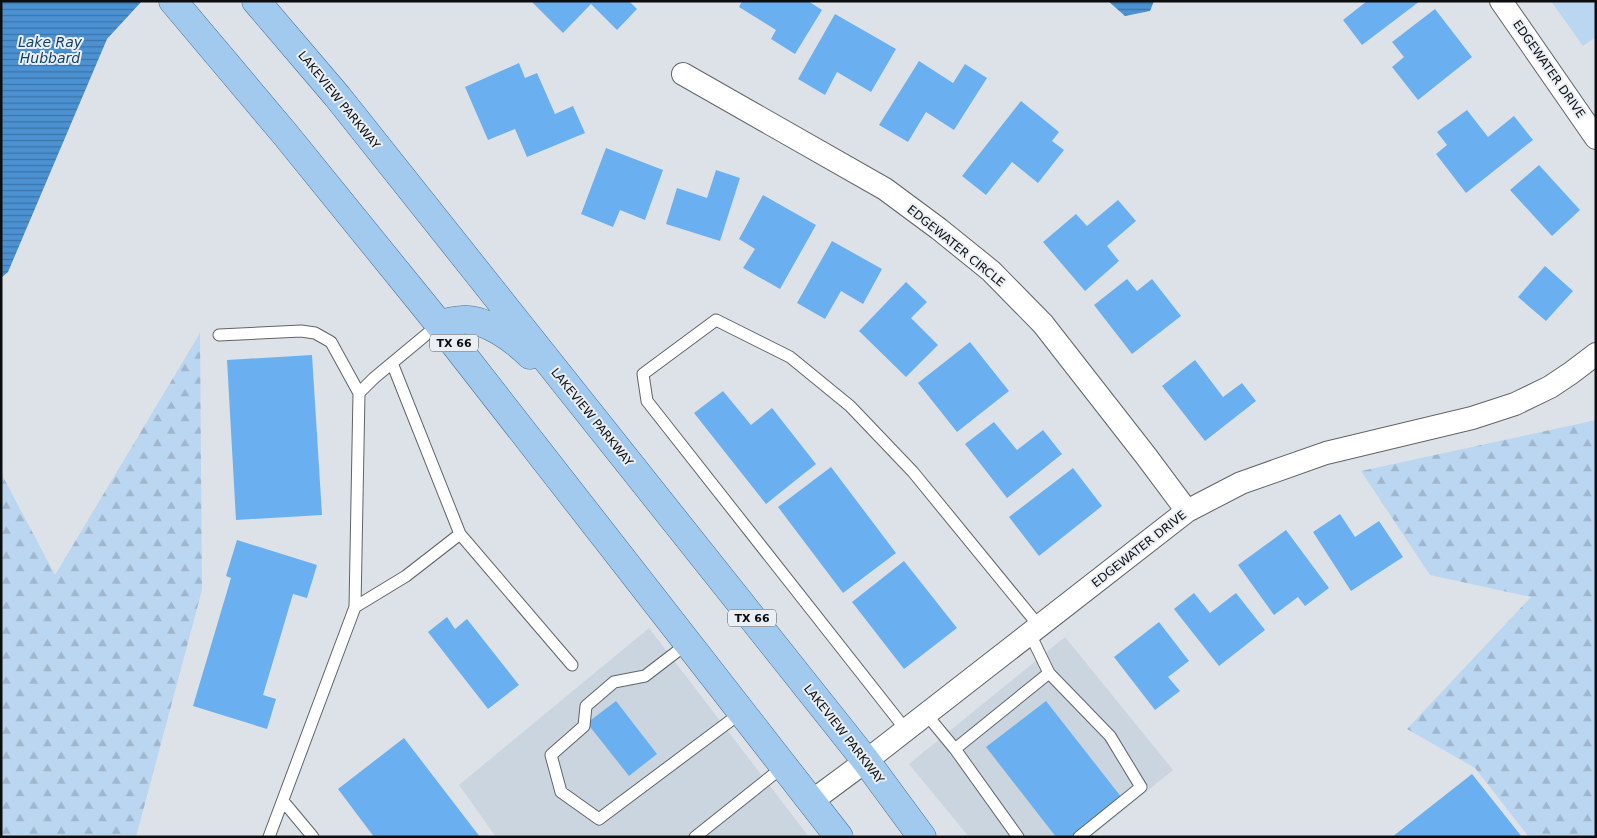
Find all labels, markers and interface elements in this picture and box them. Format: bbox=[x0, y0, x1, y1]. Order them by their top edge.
street label: EDGEWATER DRIVE bbox=[1510, 17, 1588, 121]
water label: Lake Ray Hubbard bbox=[18, 34, 83, 66]
street label: LAKEVIEW PARKWAY bbox=[295, 48, 383, 152]
street label: EDGEWATER CIRCLE bbox=[904, 202, 1008, 290]
road number: TX 66 bbox=[430, 334, 478, 352]
street label: LAKEVIEW PARKWAY bbox=[548, 365, 636, 469]
street label: EDGEWATER DRIVE bbox=[1089, 508, 1189, 590]
road number: TX 66 bbox=[728, 610, 776, 626]
street label: LAKEVIEW PARKWAY bbox=[801, 682, 887, 787]

